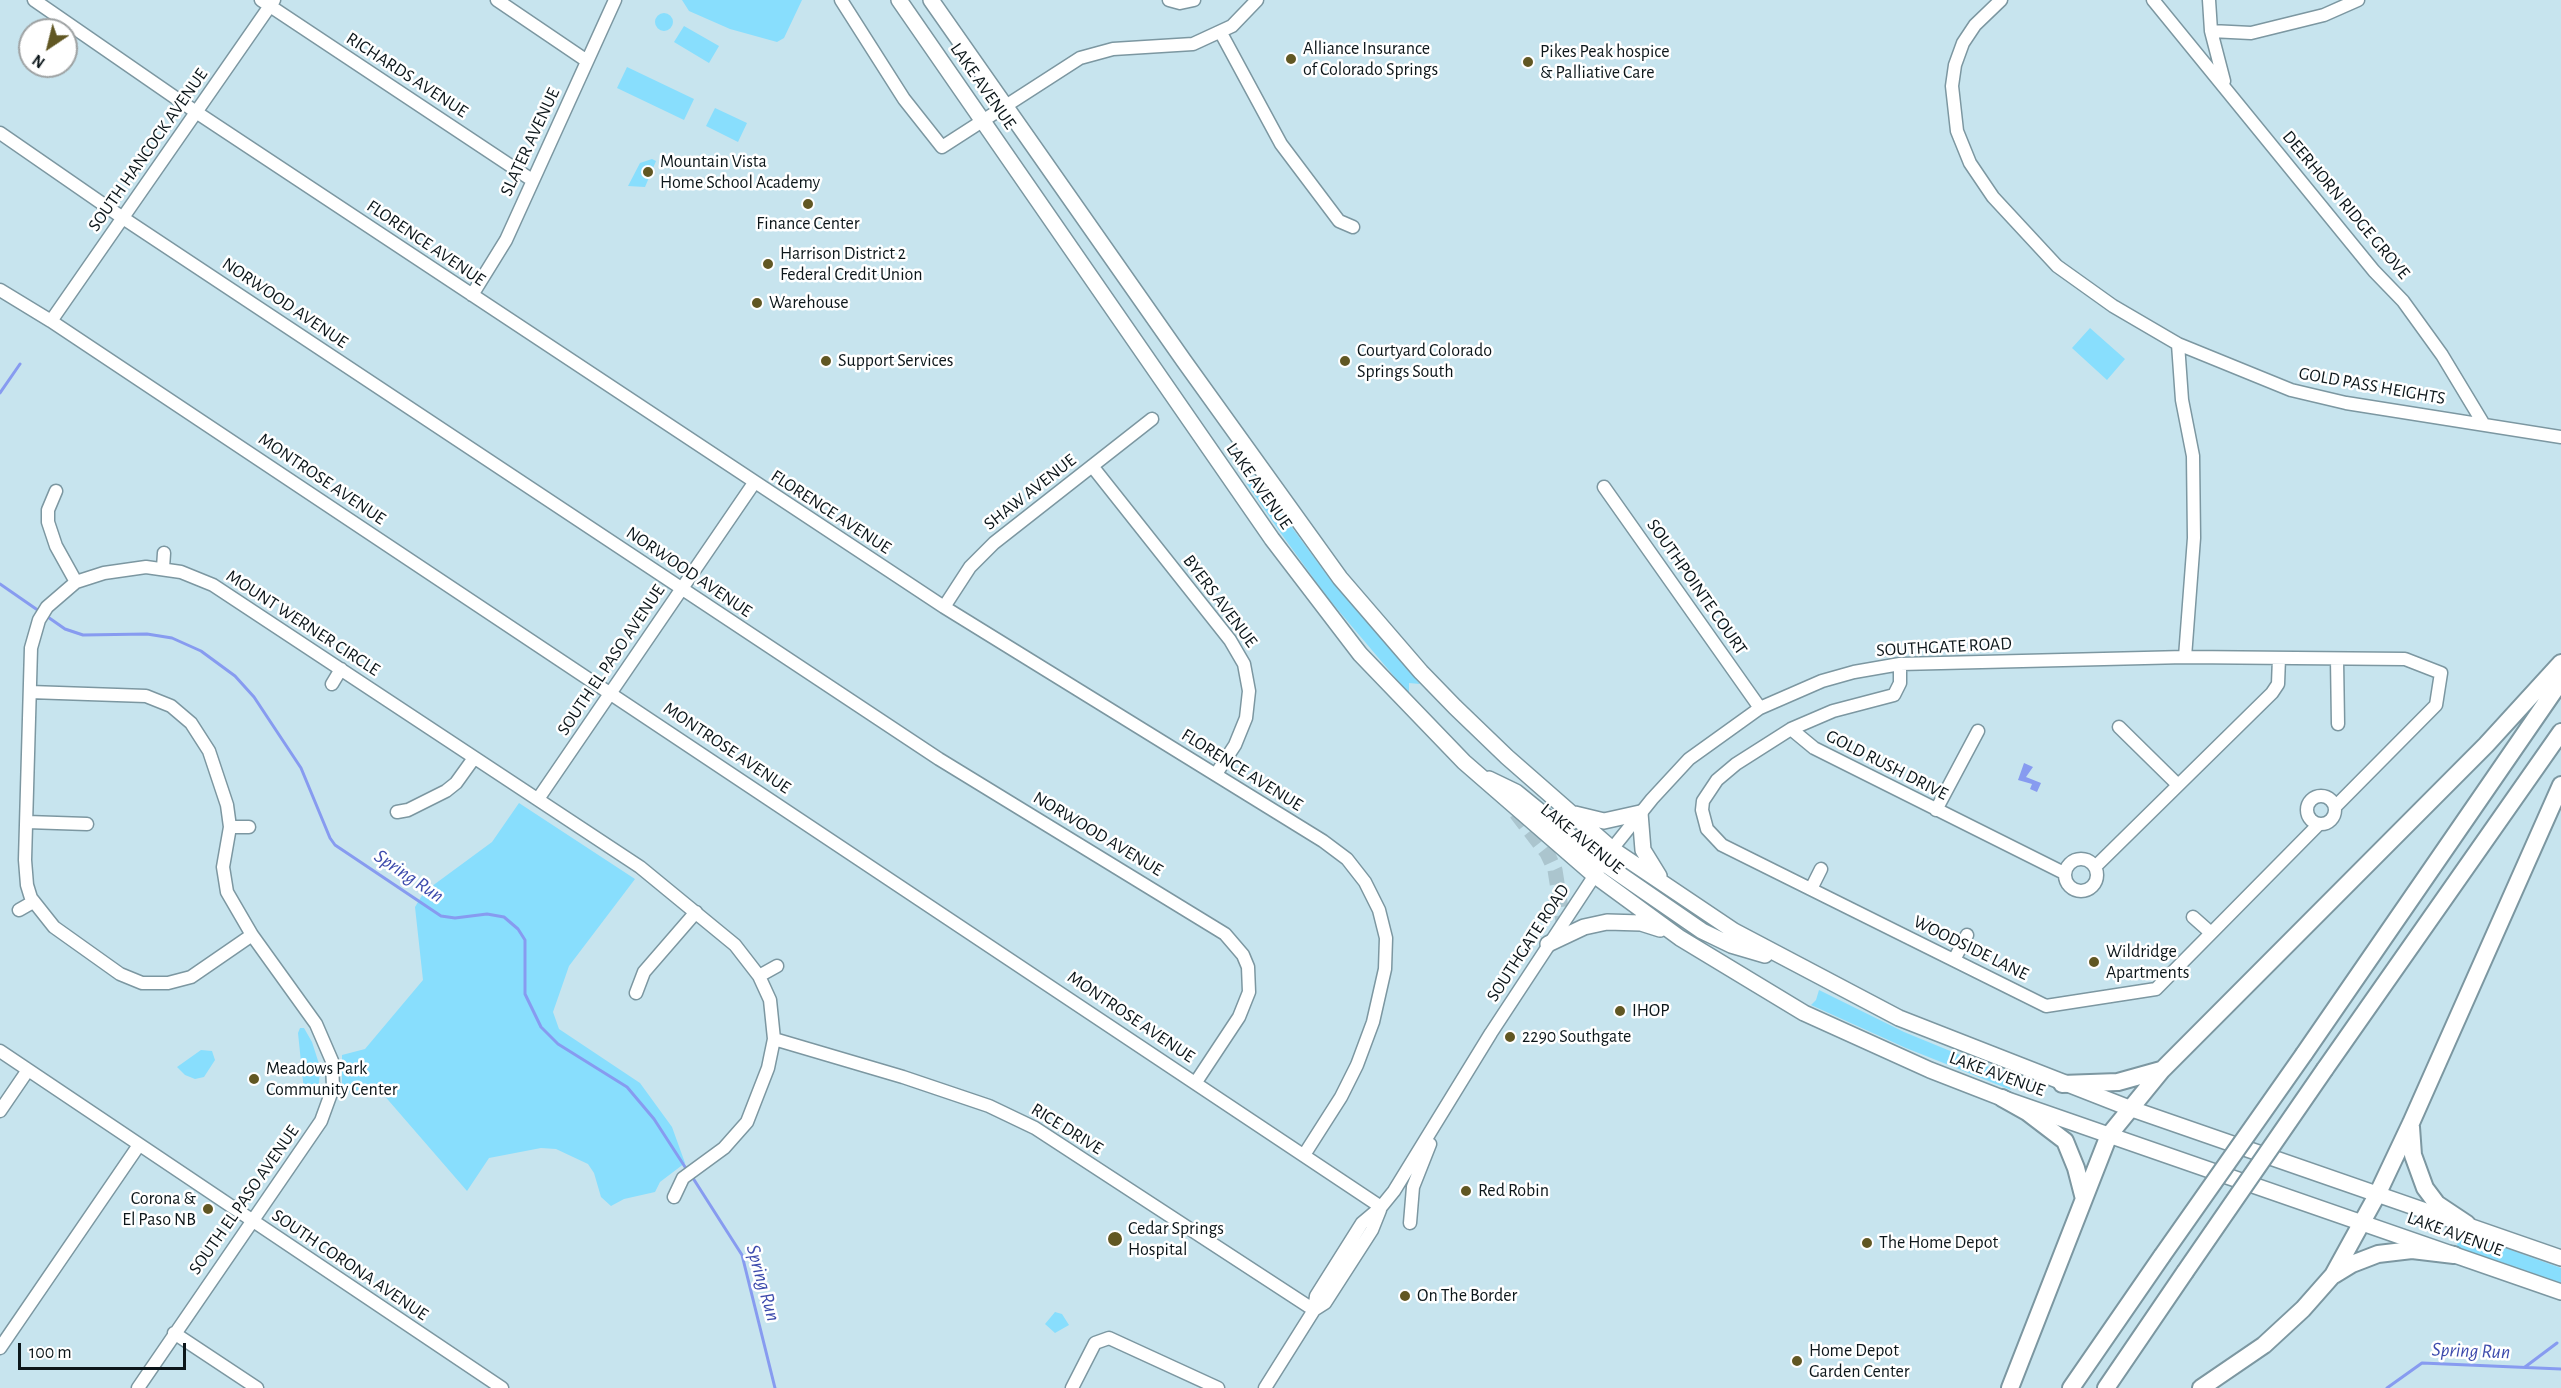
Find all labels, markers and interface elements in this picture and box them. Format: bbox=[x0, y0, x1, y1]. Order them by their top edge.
north arrow bbox=[18, 18, 78, 78]
street label: RICHARDS AVENUE bbox=[342, 28, 472, 122]
place label: Alliance Insurance of Colorado Springs bbox=[1303, 38, 1438, 80]
street label: LAKE AVENUE bbox=[945, 39, 1021, 133]
place label: Pikes Peak hospice & Palliative Care bbox=[1540, 41, 1670, 84]
text: N bbox=[30, 51, 48, 71]
marker: Alliance Insurance of Colorado Springs bbox=[1284, 52, 1298, 66]
marker: Pikes Peak hospice & Palliative Care bbox=[1521, 55, 1535, 69]
street label: SOUTH HANCOCK AVENUE bbox=[84, 64, 212, 236]
street label: SLATER AVENUE bbox=[496, 84, 564, 200]
street label: DEERHORN RIDGE GROVE bbox=[2278, 126, 2414, 284]
place label: Mountain Vista Home School Academy bbox=[660, 151, 820, 194]
marker: Mountain Vista Home School Academy bbox=[641, 165, 655, 179]
street label: FLORENCE AVENUE bbox=[362, 195, 490, 291]
marker: Finance Center bbox=[801, 197, 815, 211]
place label: Finance Center bbox=[756, 213, 860, 235]
place label: Harrison District 2 Federal Credit Union bbox=[780, 243, 922, 286]
street label: NORWOOD AVENUE bbox=[218, 253, 352, 353]
marker: Harrison District 2 Federal Credit Union bbox=[761, 257, 775, 271]
place label: Warehouse bbox=[769, 292, 849, 314]
marker: Warehouse bbox=[750, 296, 764, 310]
place label: Courtyard Colorado Springs South bbox=[1357, 340, 1492, 382]
place label: Support Services bbox=[838, 350, 954, 372]
marker: Support Services bbox=[819, 354, 833, 368]
marker: Courtyard Colorado Springs South bbox=[1338, 354, 1352, 368]
street label: GOLD PASS HEIGHTS bbox=[2297, 362, 2447, 410]
street label: MONTROSE AVENUE bbox=[254, 428, 390, 530]
street label: LAKE AVENUE bbox=[1221, 439, 1297, 533]
street label: SHAW AVENUE bbox=[980, 449, 1080, 535]
street label: FLORENCE AVENUE bbox=[767, 465, 895, 559]
street label: SOUTHPOINTE COURT bbox=[1642, 515, 1752, 659]
street label: NORWOOD AVENUE bbox=[622, 522, 756, 622]
street label: BYERS AVENUE bbox=[1178, 550, 1262, 652]
street label: MOUNT WERNER CIRCLE bbox=[222, 565, 384, 681]
street label: SOUTH EL PASO AVENUE bbox=[552, 580, 670, 740]
street label: SOUTHGATE ROAD bbox=[1876, 633, 2012, 661]
street label: MONTROSE AVENUE bbox=[659, 697, 795, 799]
street label: FLORENCE AVENUE bbox=[1177, 724, 1307, 816]
street label: GOLD RUSH DRIVE bbox=[1822, 725, 1952, 805]
street label: NORWOOD AVENUE bbox=[1029, 787, 1167, 881]
street label: LAKE AVENUE bbox=[1536, 799, 1628, 879]
water label: Spring Run bbox=[370, 844, 448, 908]
street label: SOUTHGATE ROAD bbox=[1482, 880, 1574, 1006]
street label: WOODSIDE LANE bbox=[1910, 911, 2032, 985]
place label: Wildridge Apartments bbox=[2106, 941, 2189, 984]
marker: Wildridge Apartments bbox=[2087, 955, 2101, 969]
street label: MONTROSE AVENUE bbox=[1063, 966, 1199, 1068]
place label: IHOP bbox=[1632, 1000, 1670, 1022]
marker: IHOP bbox=[1613, 1004, 1627, 1018]
place label: 2290 Southgate bbox=[1522, 1026, 1631, 1048]
marker: 2290 Southgate bbox=[1503, 1030, 1517, 1044]
street label: LAKE AVENUE bbox=[1946, 1047, 2048, 1101]
place label: Meadows Park Community Center bbox=[266, 1058, 398, 1100]
marker: Meadows Park Community Center bbox=[247, 1072, 261, 1086]
street label: RICE DRIVE bbox=[1027, 1099, 1107, 1159]
street label: SOUTH EL PASO AVENUE bbox=[184, 1121, 304, 1279]
place label: Red Robin bbox=[1478, 1180, 1549, 1202]
marker: Red Robin bbox=[1459, 1184, 1473, 1198]
place label: Corona & El Paso NB bbox=[122, 1188, 196, 1230]
marker: Corona & El Paso NB bbox=[201, 1202, 215, 1216]
street label: SOUTH CORONA AVENUE bbox=[268, 1205, 432, 1325]
street label: LAKE AVENUE bbox=[2404, 1207, 2506, 1261]
place label: Cedar Springs Hospital bbox=[1128, 1218, 1224, 1260]
marker: Cedar Springs Hospital bbox=[1106, 1230, 1124, 1248]
place label: The Home Depot bbox=[1879, 1232, 1998, 1254]
marker: The Home Depot bbox=[1860, 1236, 1874, 1250]
water label: Spring Run bbox=[741, 1242, 785, 1324]
place label: On The Border bbox=[1417, 1285, 1517, 1307]
marker: On The Border bbox=[1398, 1289, 1412, 1303]
scale bar bbox=[21, 1331, 189, 1369]
water label: Spring Run bbox=[2431, 1338, 2511, 1364]
place label: Home Depot Garden Center bbox=[1809, 1340, 1910, 1382]
text: 100 m bbox=[29, 1344, 72, 1362]
marker: Home Depot Garden Center bbox=[1790, 1354, 1804, 1368]

